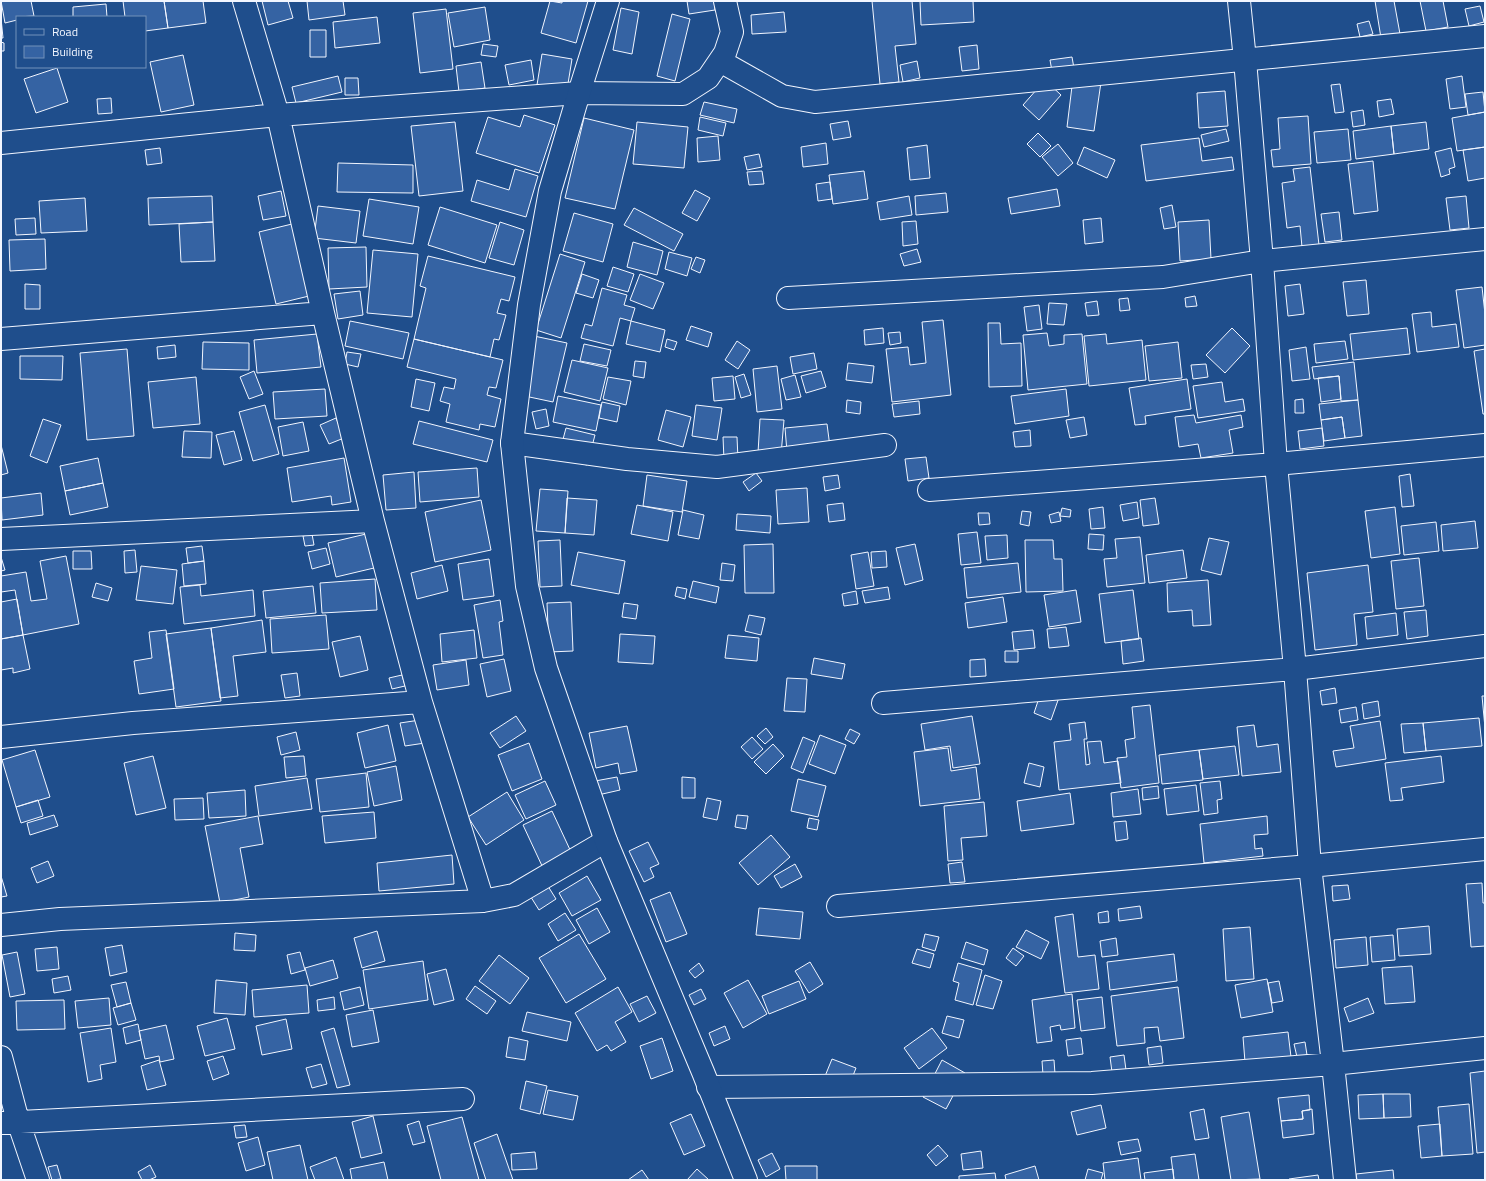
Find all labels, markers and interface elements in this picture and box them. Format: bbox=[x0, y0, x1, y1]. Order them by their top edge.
legend bbox=[16, 16, 146, 68]
text: Road bbox=[52, 22, 78, 41]
text: Building bbox=[52, 42, 93, 61]

